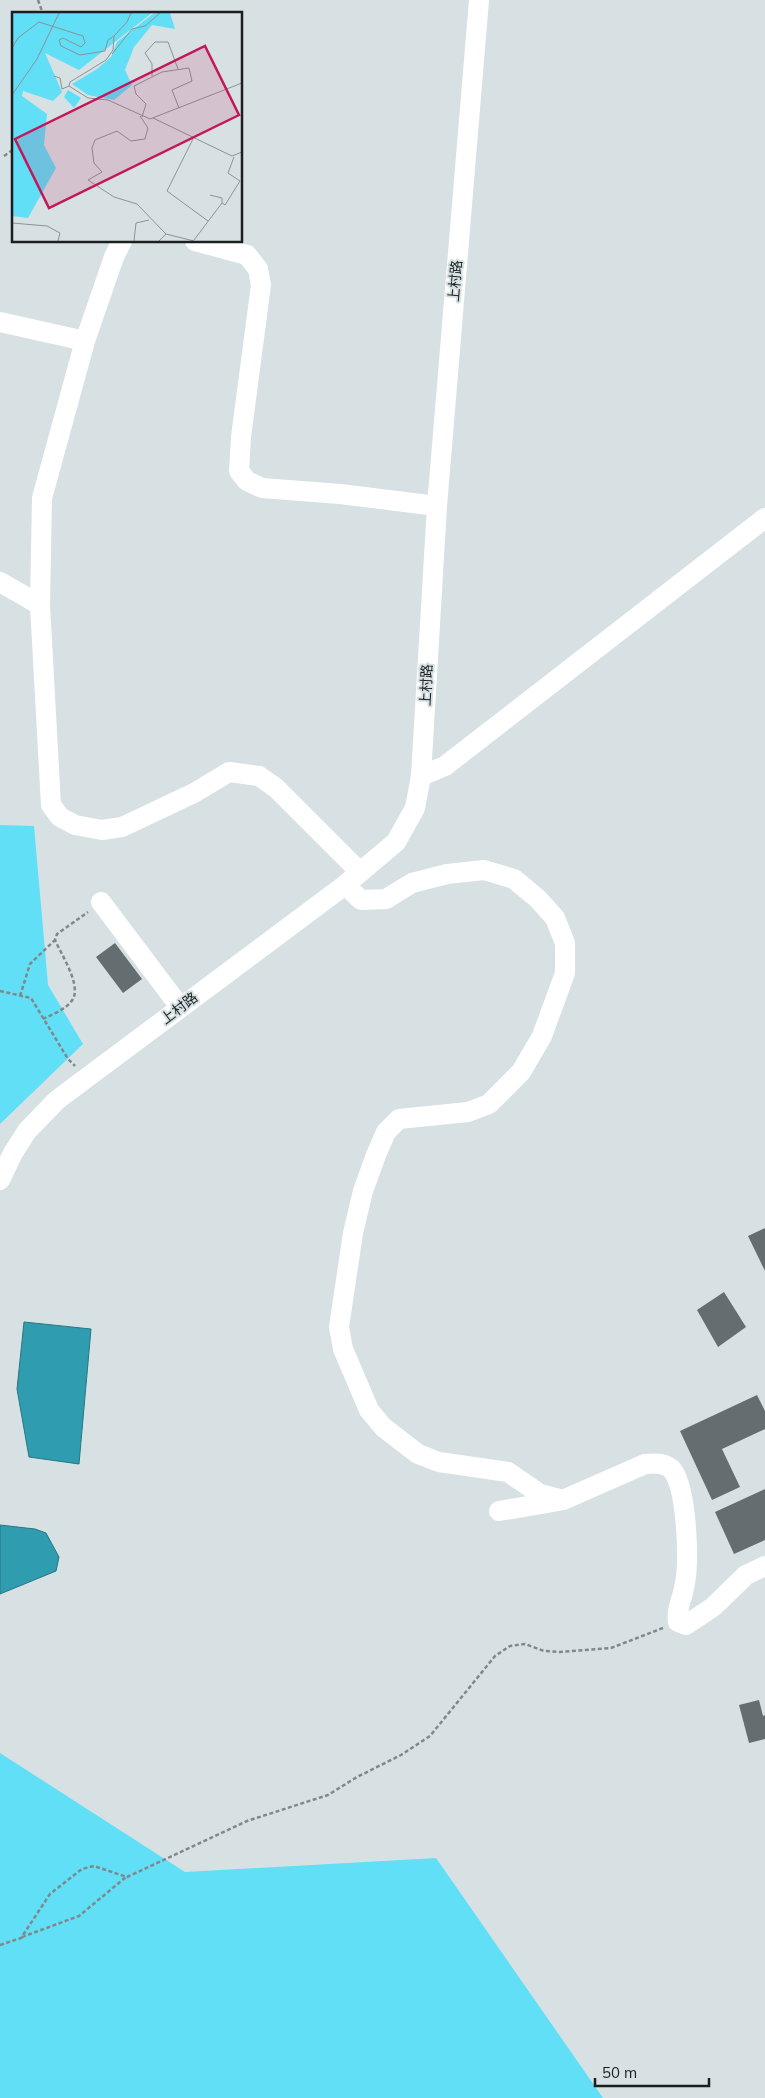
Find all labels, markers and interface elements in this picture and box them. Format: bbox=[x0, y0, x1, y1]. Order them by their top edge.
inset map bbox=[12, 12, 242, 242]
street label: 上村路 bbox=[444, 259, 466, 303]
street label: 上村路 bbox=[416, 664, 436, 706]
street label: 上村路 bbox=[157, 988, 201, 1028]
scale bar bbox=[595, 2056, 709, 2088]
text: 50 m bbox=[602, 2063, 637, 2082]

